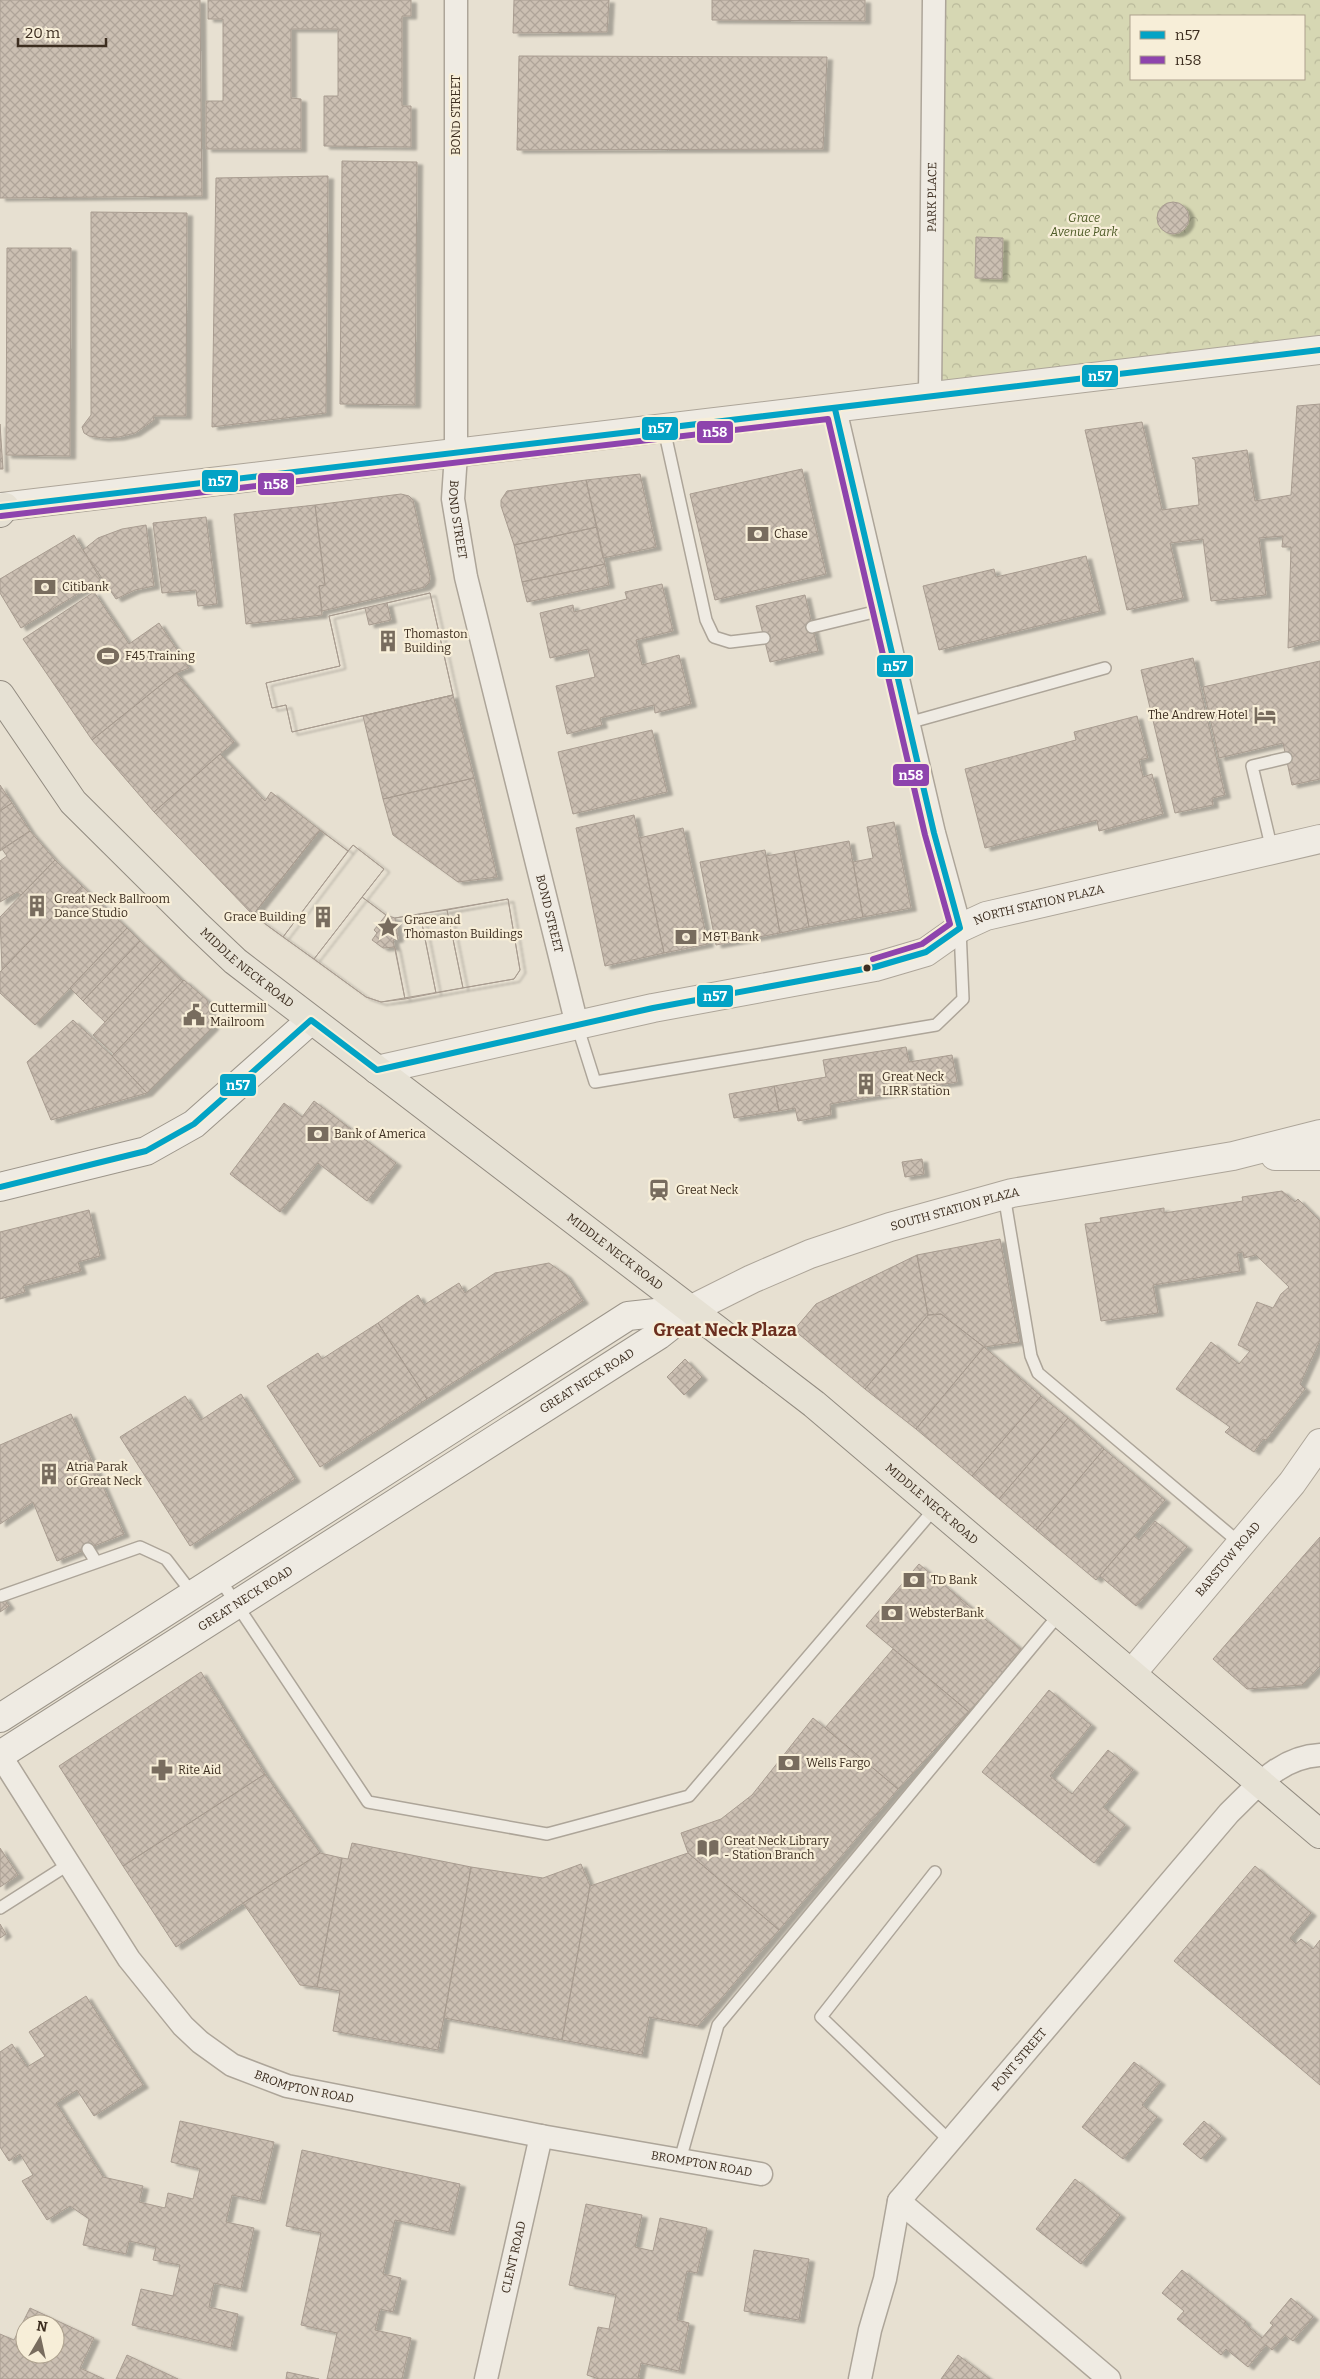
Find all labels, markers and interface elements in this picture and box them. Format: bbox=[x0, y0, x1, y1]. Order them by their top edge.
scale bar bbox=[18, 15, 105, 47]
legend bbox=[1130, 15, 1305, 80]
text: 20 m bbox=[25, 24, 61, 42]
text: n57 bbox=[1175, 26, 1200, 44]
text: n58 bbox=[1175, 51, 1202, 69]
street label: BOND STREET bbox=[449, 75, 463, 155]
street label: PARK PLACE bbox=[925, 162, 939, 232]
park label: Grace Avenue Park bbox=[1049, 211, 1118, 239]
line badge: n57 bbox=[1081, 364, 1119, 388]
text: n57 bbox=[1088, 368, 1112, 385]
line badge: n57 bbox=[641, 416, 679, 441]
text: n57 bbox=[648, 420, 672, 437]
line badge: n58 bbox=[696, 420, 734, 444]
text: n58 bbox=[702, 424, 728, 441]
line badge: n57 bbox=[201, 469, 239, 493]
line badge: n58 bbox=[257, 472, 295, 496]
text: n57 bbox=[208, 473, 232, 490]
text: n58 bbox=[263, 476, 289, 493]
street label: BOND STREET bbox=[446, 480, 470, 560]
bank icon: Chase bbox=[745, 521, 771, 547]
place label: Chase bbox=[774, 527, 808, 541]
bank icon: Citibank bbox=[32, 574, 58, 600]
place label: Citibank bbox=[62, 580, 109, 594]
place label: Thomaston Building bbox=[404, 627, 468, 655]
building icon: Thomaston Building bbox=[375, 628, 401, 654]
sports icon: F45 Training bbox=[95, 643, 121, 669]
place label: F45 Training bbox=[125, 649, 195, 663]
line badge: n57 bbox=[876, 654, 914, 678]
text: n57 bbox=[883, 658, 907, 675]
hotel icon: The Andrew Hotel bbox=[1252, 702, 1278, 728]
place label: The Andrew Hotel bbox=[1148, 708, 1249, 722]
line badge: n58 bbox=[892, 763, 930, 787]
text: n58 bbox=[898, 767, 924, 784]
street label: BOND STREET bbox=[533, 873, 566, 954]
street label: NORTH STATION PLAZA bbox=[971, 882, 1106, 928]
place label: Great Neck Ballroom Dance Studio bbox=[54, 892, 171, 920]
building icon: Great Neck Ballroom Dance Studio bbox=[24, 893, 50, 919]
building icon: Grace Building bbox=[310, 904, 336, 930]
place label: Grace Building bbox=[224, 910, 306, 924]
place label: Grace and Thomaston Buildings bbox=[404, 913, 523, 941]
place icon: Grace and Thomaston Buildings bbox=[375, 914, 401, 940]
bank icon: M&T Bank bbox=[673, 924, 699, 950]
street label: MIDDLE NECK ROAD bbox=[197, 925, 296, 1010]
place label: M&T Bank bbox=[702, 930, 759, 944]
unlabelled marker bbox=[862, 963, 872, 973]
line badge: n57 bbox=[696, 984, 734, 1008]
text: n57 bbox=[703, 988, 727, 1005]
place label: Cuttermill Mailroom bbox=[210, 1001, 268, 1029]
public building icon: Cuttermill Mailroom bbox=[181, 1002, 207, 1028]
place label: Great Neck LIRR station bbox=[882, 1070, 950, 1098]
building icon: Great Neck LIRR station bbox=[853, 1071, 879, 1097]
line badge: n57 bbox=[219, 1073, 257, 1097]
text: n57 bbox=[226, 1077, 250, 1094]
bank icon: Bank of America bbox=[305, 1121, 331, 1147]
place label: Bank of America bbox=[334, 1127, 426, 1141]
station icon: Great Neck bbox=[646, 1177, 672, 1203]
place label: Great Neck bbox=[676, 1183, 739, 1197]
street label: SOUTH STATION PLAZA bbox=[889, 1185, 1021, 1234]
street label: MIDDLE NECK ROAD bbox=[564, 1211, 666, 1293]
district label: Great Neck Plaza bbox=[653, 1319, 797, 1341]
street label: GREAT NECK ROAD bbox=[537, 1346, 637, 1416]
place label: Atria Parak of Great Neck bbox=[66, 1460, 142, 1488]
building icon: Atria Parak of Great Neck bbox=[36, 1461, 62, 1487]
street label: MIDDLE NECK ROAD bbox=[882, 1461, 981, 1547]
street label: BARSTOW ROAD bbox=[1193, 1519, 1263, 1599]
street label: GREAT NECK ROAD bbox=[195, 1563, 295, 1634]
bank icon: TD Bank bbox=[901, 1567, 927, 1593]
place label: TD Bank bbox=[931, 1573, 977, 1587]
bank icon: WebsterBank bbox=[879, 1600, 905, 1626]
place label: WebsterBank bbox=[909, 1606, 984, 1620]
bank icon: Wells Fargo bbox=[776, 1750, 802, 1776]
place label: Wells Fargo bbox=[806, 1756, 871, 1770]
pharmacy icon: Rite Aid bbox=[149, 1757, 175, 1783]
place label: Rite Aid bbox=[178, 1763, 221, 1777]
place label: Great Neck Library - Station Branch bbox=[724, 1834, 830, 1862]
library icon: Great Neck Library - Station Branch bbox=[695, 1835, 721, 1861]
street label: PONT STREET bbox=[989, 2026, 1050, 2094]
street label: BROMPTON ROAD bbox=[253, 2067, 355, 2106]
street label: BROMPTON ROAD bbox=[650, 2148, 753, 2179]
street label: CLENT ROAD bbox=[499, 2220, 529, 2295]
north arrow bbox=[15, 2314, 65, 2364]
text: N bbox=[35, 2317, 49, 2336]

